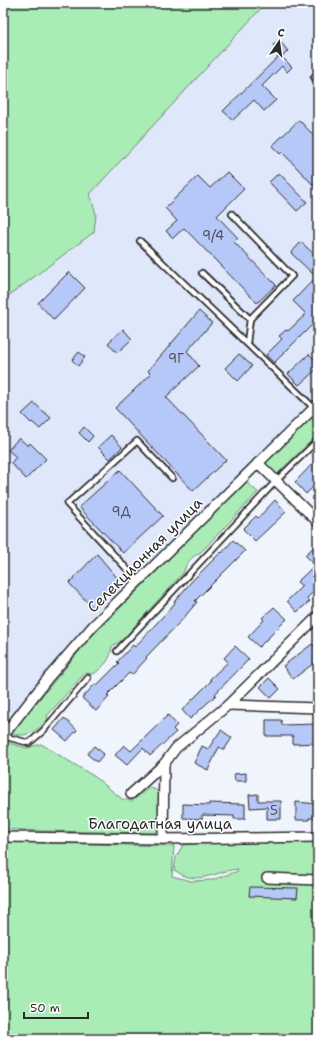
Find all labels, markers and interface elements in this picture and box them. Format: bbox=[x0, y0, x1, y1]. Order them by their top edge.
north arrow bbox=[259, 22, 299, 62]
text: С bbox=[276, 25, 286, 41]
house number: 9/4 bbox=[202, 227, 224, 244]
house number: 9Г bbox=[168, 350, 184, 367]
street label: Селекционная улица bbox=[83, 493, 207, 617]
house number: 9Д bbox=[112, 503, 131, 520]
house number: 5 bbox=[270, 802, 278, 819]
street label: Благодатная улица bbox=[88, 814, 233, 834]
scale bar bbox=[24, 994, 88, 1020]
text: 50 m bbox=[30, 1000, 60, 1016]

